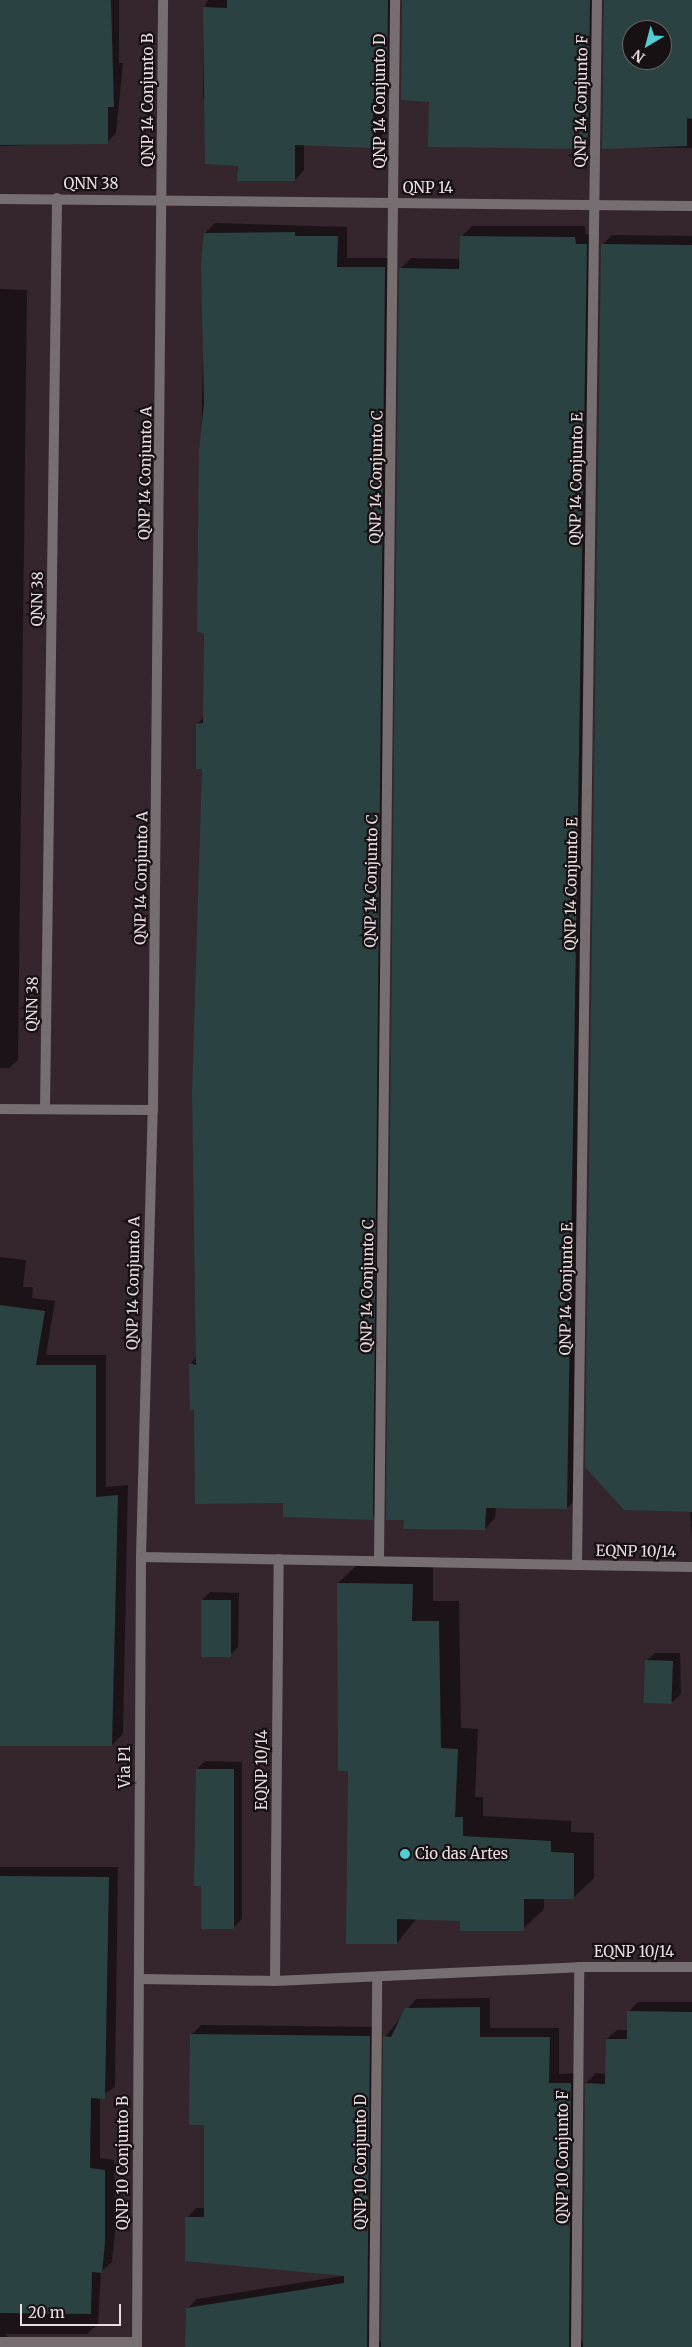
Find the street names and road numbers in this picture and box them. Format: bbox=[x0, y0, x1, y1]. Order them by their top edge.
street label: QNP 14 Conjunto B bbox=[139, 33, 157, 167]
street label: QNP 14 Conjunto D bbox=[371, 34, 389, 168]
street label: QNP 14 Conjunto F bbox=[571, 34, 591, 168]
street label: QNN 38 bbox=[64, 175, 118, 193]
street label: QNP 14 bbox=[403, 179, 453, 197]
street label: QNP 14 Conjunto A bbox=[135, 406, 155, 540]
street label: QNP 14 Conjunto C bbox=[366, 410, 386, 544]
street label: QNP 14 Conjunto E bbox=[566, 412, 586, 546]
street label: QNN 38 bbox=[28, 571, 46, 627]
street label: QNP 14 Conjunto A bbox=[131, 811, 151, 945]
street label: QNP 14 Conjunto C bbox=[361, 814, 381, 948]
street label: QNP 14 Conjunto E bbox=[561, 817, 581, 951]
street label: QNN 38 bbox=[23, 976, 41, 1032]
street label: QNP 14 Conjunto A bbox=[123, 1216, 143, 1350]
street label: QNP 14 Conjunto C bbox=[357, 1219, 377, 1353]
street label: QNP 14 Conjunto E bbox=[556, 1222, 576, 1356]
street label: EQNP 10/14 bbox=[596, 1541, 676, 1561]
street label: EQNP 10/14 bbox=[253, 1730, 271, 1810]
street label: Via P1 bbox=[116, 1746, 134, 1788]
street label: EQNP 10/14 bbox=[594, 1943, 674, 1961]
street label: QNP 10 Conjunto F bbox=[554, 2090, 572, 2224]
street label: QNP 10 Conjunto D bbox=[352, 2094, 370, 2230]
street label: QNP 10 Conjunto B bbox=[114, 2096, 132, 2230]

